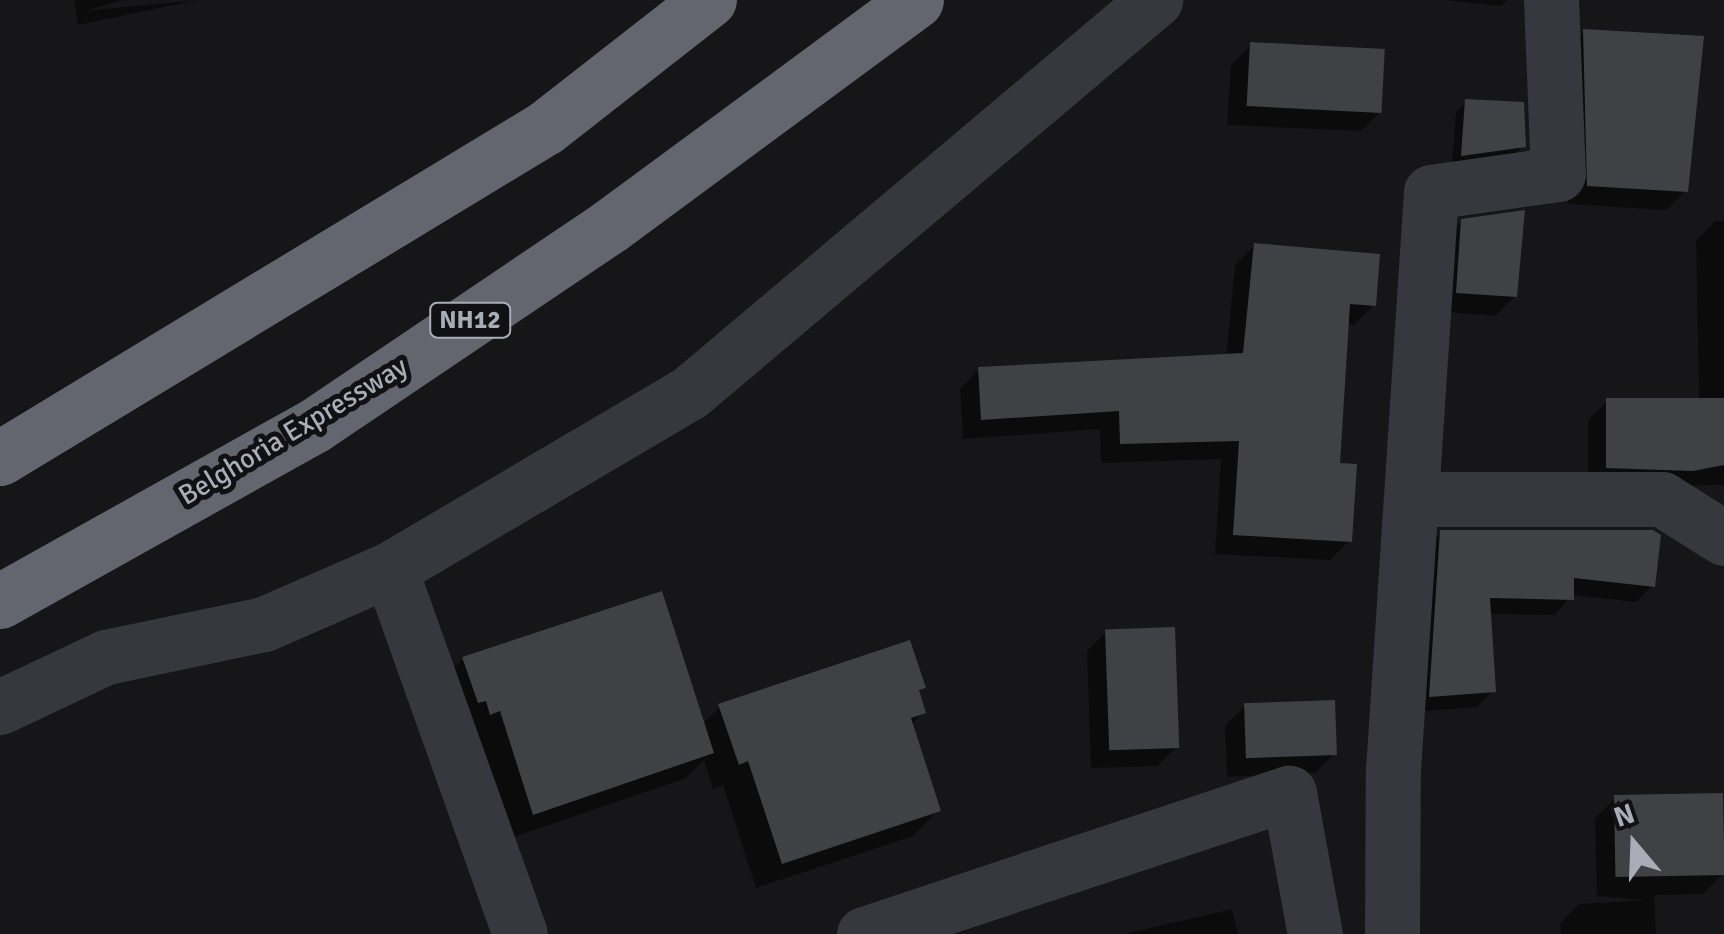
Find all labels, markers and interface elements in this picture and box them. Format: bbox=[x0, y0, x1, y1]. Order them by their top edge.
road number: NH12 bbox=[428, 300, 512, 340]
street label: Belghoria Expressway bbox=[172, 349, 414, 513]
north arrow bbox=[1584, 794, 1684, 894]
text: N bbox=[1609, 796, 1639, 835]

